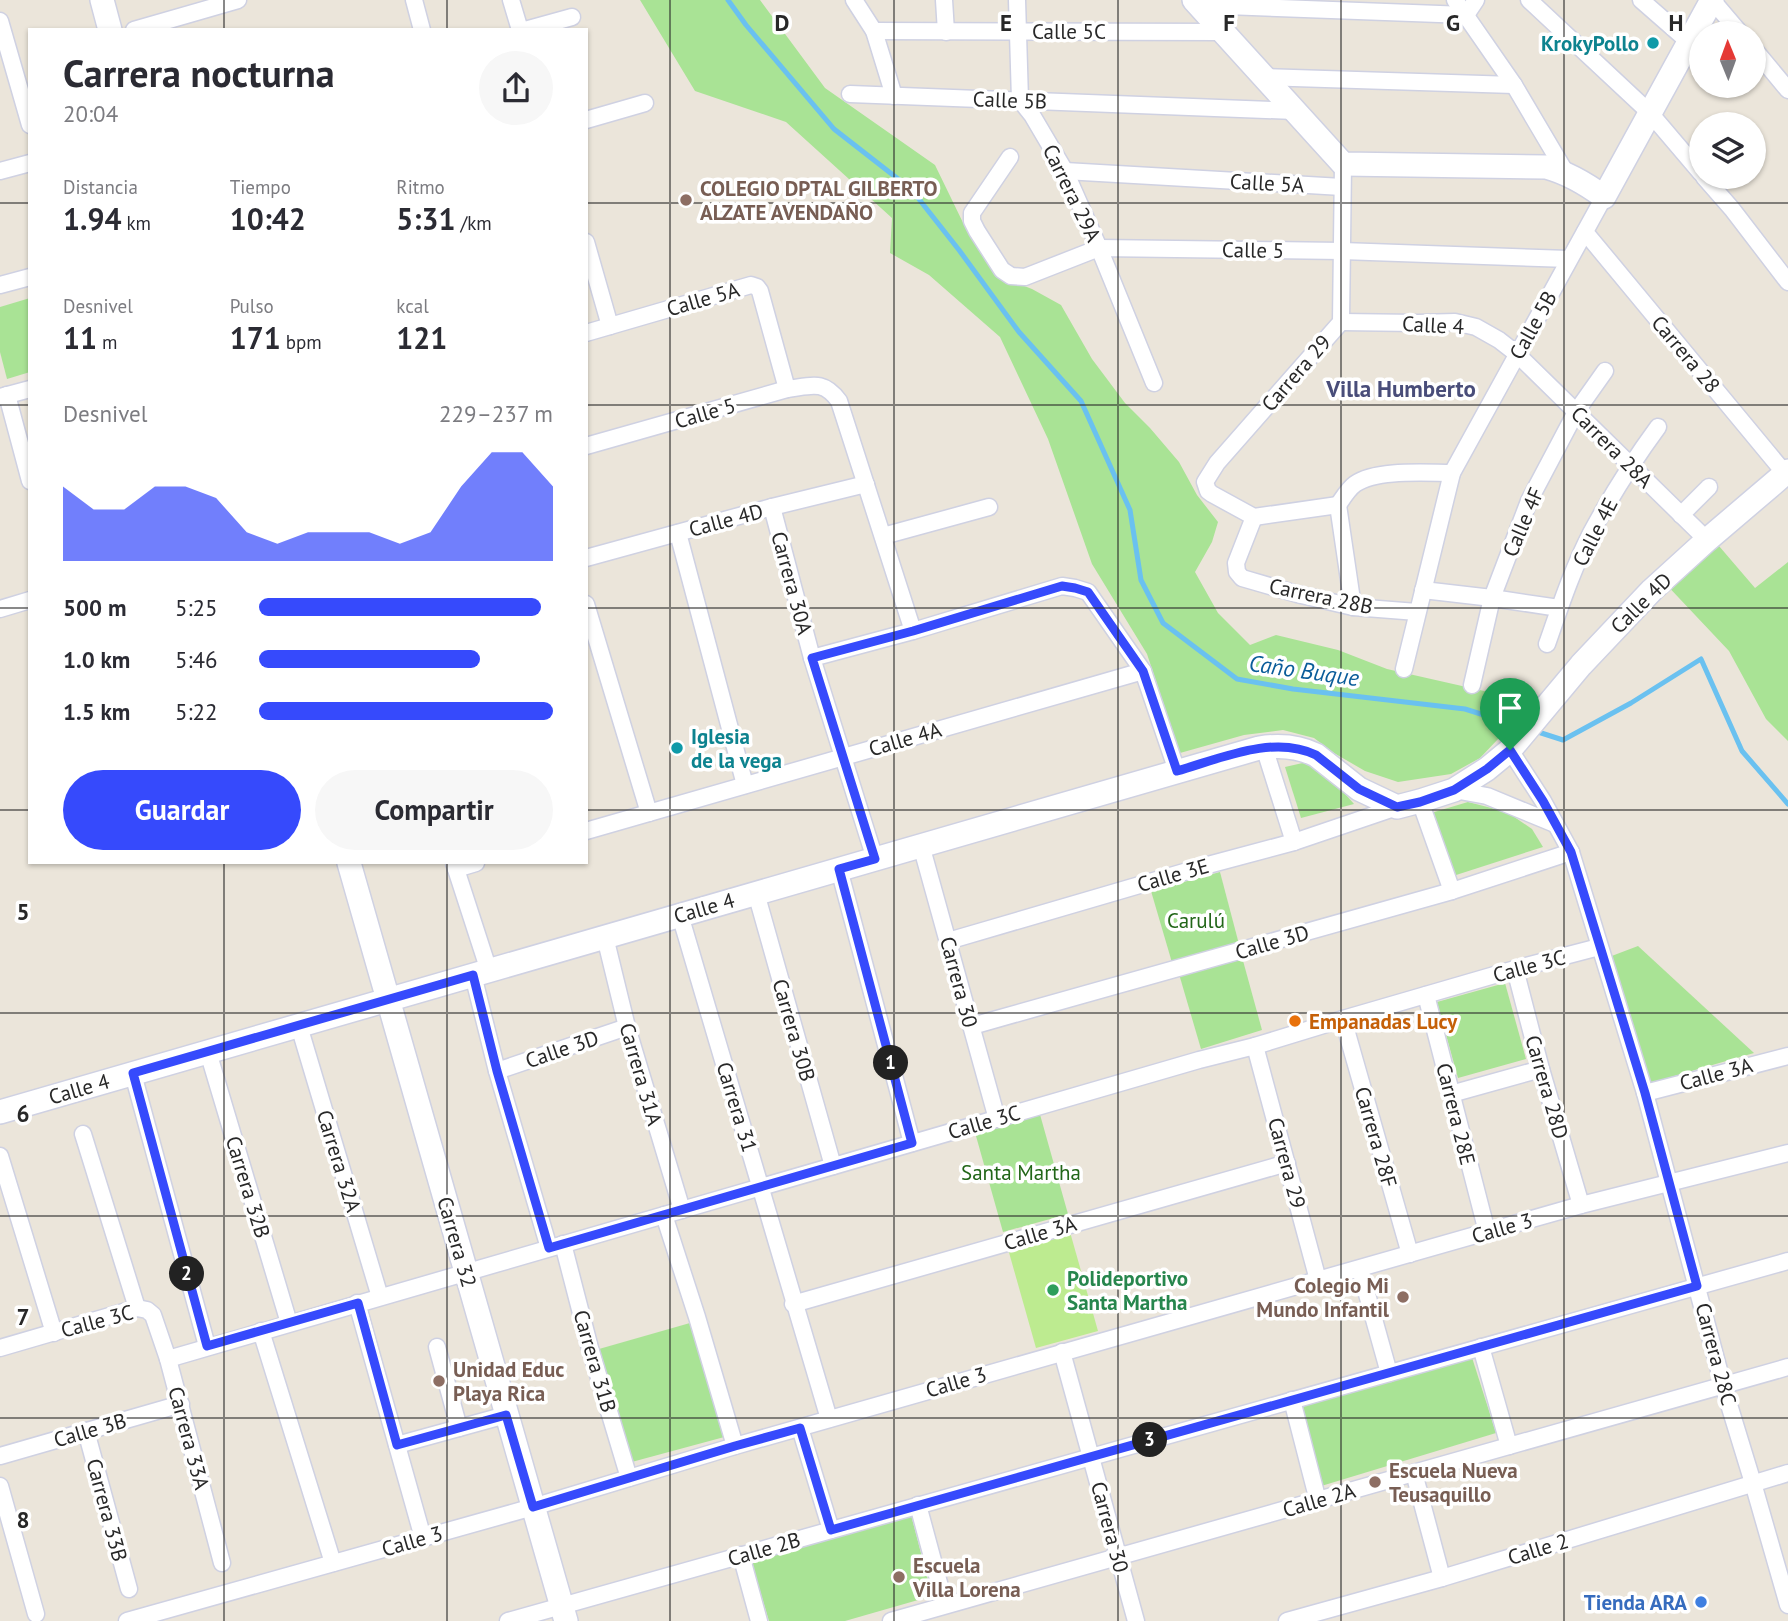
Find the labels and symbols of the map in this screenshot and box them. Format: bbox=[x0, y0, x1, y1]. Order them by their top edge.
text: D bbox=[775, 8, 789, 37]
text: E bbox=[1000, 8, 1012, 37]
text: F bbox=[1223, 8, 1235, 37]
text: G bbox=[1446, 8, 1460, 37]
text: H bbox=[1669, 8, 1683, 37]
street label: Calle 5C bbox=[1032, 18, 1106, 45]
north arrow bbox=[1689, 21, 1766, 98]
place label: KrokyPollo bbox=[1541, 30, 1639, 57]
marker: KrokyPollo bbox=[1645, 35, 1661, 51]
street label: Calle 5B bbox=[972, 85, 1048, 115]
street label: Carrera 29A bbox=[1037, 140, 1108, 247]
street label: Calle 5A bbox=[1229, 168, 1306, 198]
place label: COLEGIO DPTAL GILBERTO ALZATE AVENDAÑO bbox=[700, 175, 938, 226]
marker: COLEGIO DPTAL GILBERTO ALZATE AVENDAÑO bbox=[678, 192, 694, 208]
street label: Calle 5 bbox=[1222, 236, 1284, 264]
street label: Calle 5A bbox=[664, 276, 743, 322]
street label: Calle 5B bbox=[1503, 286, 1563, 364]
street label: Calle 4 bbox=[1401, 310, 1465, 340]
street label: Carrera 28 bbox=[1646, 310, 1726, 398]
street label: Carrera 29 bbox=[1255, 329, 1337, 417]
district label: Villa Humberto bbox=[1325, 374, 1476, 403]
street label: Calle 5 bbox=[671, 391, 739, 435]
street label: Carrera 28A bbox=[1565, 400, 1659, 494]
street label: Calle 4F bbox=[1496, 483, 1550, 561]
street label: Calle 4E bbox=[1566, 493, 1624, 571]
street label: Calle 4D bbox=[686, 497, 766, 543]
street label: Carrera 30A bbox=[765, 529, 819, 638]
street label: Calle 4D bbox=[1605, 567, 1677, 639]
street label: Carrera 28B bbox=[1267, 572, 1375, 620]
water label: Caño Buque bbox=[1247, 648, 1361, 692]
pin bbox=[1480, 678, 1540, 750]
street label: Calle 4A bbox=[866, 716, 945, 762]
place label: Iglesia de la vega bbox=[691, 723, 782, 774]
marker: Iglesia de la vega bbox=[669, 740, 685, 756]
street label: Calle 3E bbox=[1134, 852, 1212, 898]
street label: Calle 4 bbox=[670, 886, 738, 930]
text: 5 bbox=[16, 897, 30, 926]
park label: Carulú bbox=[1167, 907, 1225, 934]
street label: Calle 3D bbox=[1232, 919, 1312, 965]
street label: Carrera 30 bbox=[934, 934, 984, 1030]
street label: Calle 3C bbox=[1490, 943, 1568, 989]
street label: Carrera 30B bbox=[767, 976, 821, 1084]
place label: Empanadas Lucy bbox=[1309, 1008, 1458, 1035]
marker: Empanadas Lucy bbox=[1287, 1013, 1303, 1029]
street label: Carrera 31A bbox=[614, 1020, 669, 1129]
street label: Calle 3D bbox=[522, 1024, 602, 1074]
street label: Carrera 28D bbox=[1519, 1032, 1575, 1142]
pin: 1 bbox=[874, 1046, 908, 1080]
street label: Calle 3A bbox=[1677, 1051, 1756, 1097]
street label: Carrera 31 bbox=[710, 1059, 764, 1155]
street label: Carrera 28E bbox=[1430, 1060, 1482, 1168]
street label: Calle 4 bbox=[45, 1067, 113, 1111]
street label: Carrera 28F bbox=[1349, 1083, 1403, 1191]
text: 6 bbox=[16, 1099, 30, 1128]
street label: Calle 3C bbox=[945, 1099, 1023, 1145]
street label: Carrera 32A bbox=[311, 1107, 368, 1216]
street label: Carrera 29 bbox=[1262, 1115, 1312, 1211]
street label: Carrera 32B bbox=[220, 1133, 276, 1241]
park label: Santa Martha bbox=[961, 1159, 1081, 1186]
street label: Carrera 32 bbox=[431, 1194, 483, 1290]
street label: Calle 3 bbox=[1468, 1206, 1536, 1250]
street label: Calle 3A bbox=[1001, 1210, 1080, 1256]
pin: 2 bbox=[170, 1256, 204, 1292]
place label: Polideportivo Santa Martha bbox=[1067, 1265, 1188, 1316]
place label: Colegio Mi Mundo Infantil bbox=[1256, 1272, 1390, 1323]
marker: Polideportivo Santa Martha bbox=[1045, 1282, 1061, 1298]
marker: Colegio Mi Mundo Infantil bbox=[1395, 1289, 1411, 1305]
street label: Calle 3C bbox=[58, 1298, 136, 1344]
street label: Carrera 28C bbox=[1689, 1300, 1743, 1408]
text: 7 bbox=[16, 1302, 30, 1331]
street label: Carrera 31B bbox=[568, 1307, 622, 1415]
place label: Unidad Educ Playa Rica bbox=[453, 1356, 564, 1407]
street label: Calle 3 bbox=[922, 1360, 990, 1404]
marker: Unidad Educ Playa Rica bbox=[431, 1373, 447, 1389]
street label: Carrera 33A bbox=[162, 1384, 216, 1493]
street label: Calle 3B bbox=[51, 1407, 129, 1453]
pin: 3 bbox=[1132, 1422, 1168, 1458]
street label: Carrera 33B bbox=[80, 1456, 134, 1564]
place label: Escuela Nueva Teusaquillo bbox=[1389, 1457, 1518, 1508]
marker: Escuela Nueva Teusaquillo bbox=[1367, 1474, 1383, 1490]
street label: Calle 2A bbox=[1280, 1477, 1359, 1523]
street label: Carrera 30 bbox=[1085, 1479, 1135, 1575]
text: 8 bbox=[16, 1505, 30, 1534]
street label: Calle 3 bbox=[378, 1519, 446, 1563]
street label: Calle 2B bbox=[725, 1526, 803, 1572]
street label: Calle 2 bbox=[1504, 1527, 1572, 1571]
place label: Escuela Villa Lorena bbox=[912, 1552, 1021, 1603]
marker: Escuela Villa Lorena bbox=[891, 1569, 907, 1585]
place label: Tienda ARA bbox=[1584, 1589, 1687, 1616]
marker: Tienda ARA bbox=[1693, 1594, 1709, 1610]

